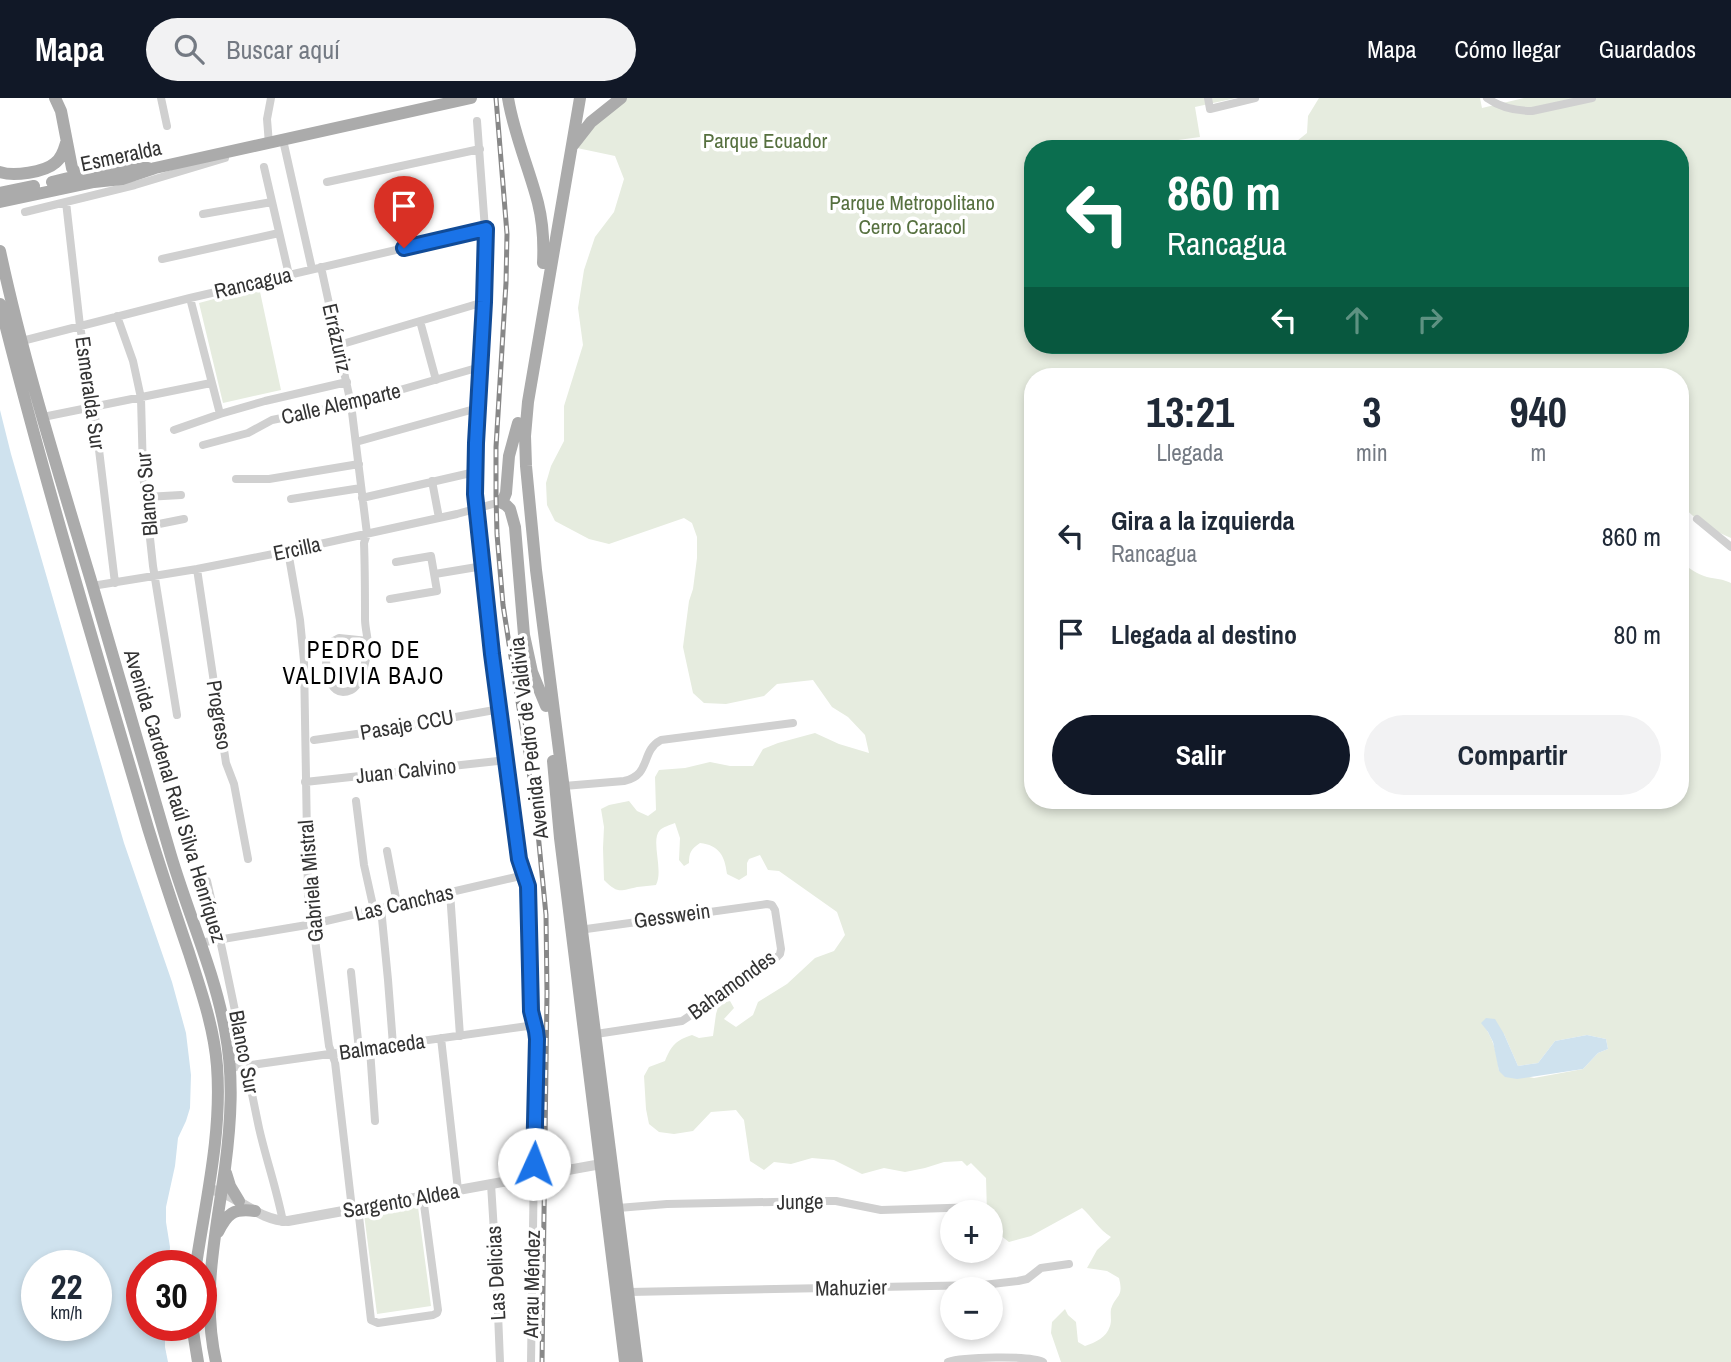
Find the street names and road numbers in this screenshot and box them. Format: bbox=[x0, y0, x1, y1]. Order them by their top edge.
street label: Esmeralda bbox=[78, 133, 165, 178]
street label: Rancagua bbox=[211, 259, 295, 305]
street label: Errázuriz bbox=[316, 301, 360, 376]
street label: Esmeralda Sur bbox=[68, 335, 113, 452]
street label: Calle Alemparte bbox=[278, 376, 403, 431]
street label: Blanco Sur bbox=[128, 451, 165, 537]
street label: Ercilla bbox=[270, 529, 324, 568]
street label: Avenida Pedro de Valdivia bbox=[502, 635, 555, 842]
street label: Avenida Cardenal Raúl Silva Henríquez bbox=[117, 645, 234, 946]
street label: Progreso bbox=[200, 678, 239, 752]
street label: Pasaje CCU bbox=[358, 702, 456, 747]
street label: Juan Calvino bbox=[354, 751, 457, 790]
street label: Gabriela Mistral bbox=[291, 819, 330, 943]
street label: Las Canchas bbox=[352, 877, 456, 928]
street label: Gesswein bbox=[632, 896, 712, 935]
street label: Bahamondes bbox=[682, 943, 781, 1026]
street label: Blanco Sur bbox=[222, 1008, 267, 1096]
street label: Balmaceda bbox=[337, 1026, 427, 1067]
street label: Sargento Aldea bbox=[340, 1176, 462, 1225]
street label: Junge bbox=[776, 1187, 824, 1216]
street label: Las Delicias bbox=[479, 1225, 512, 1321]
street label: Arrau Méndez bbox=[516, 1229, 547, 1339]
street label: Mahuzier bbox=[815, 1272, 887, 1303]

